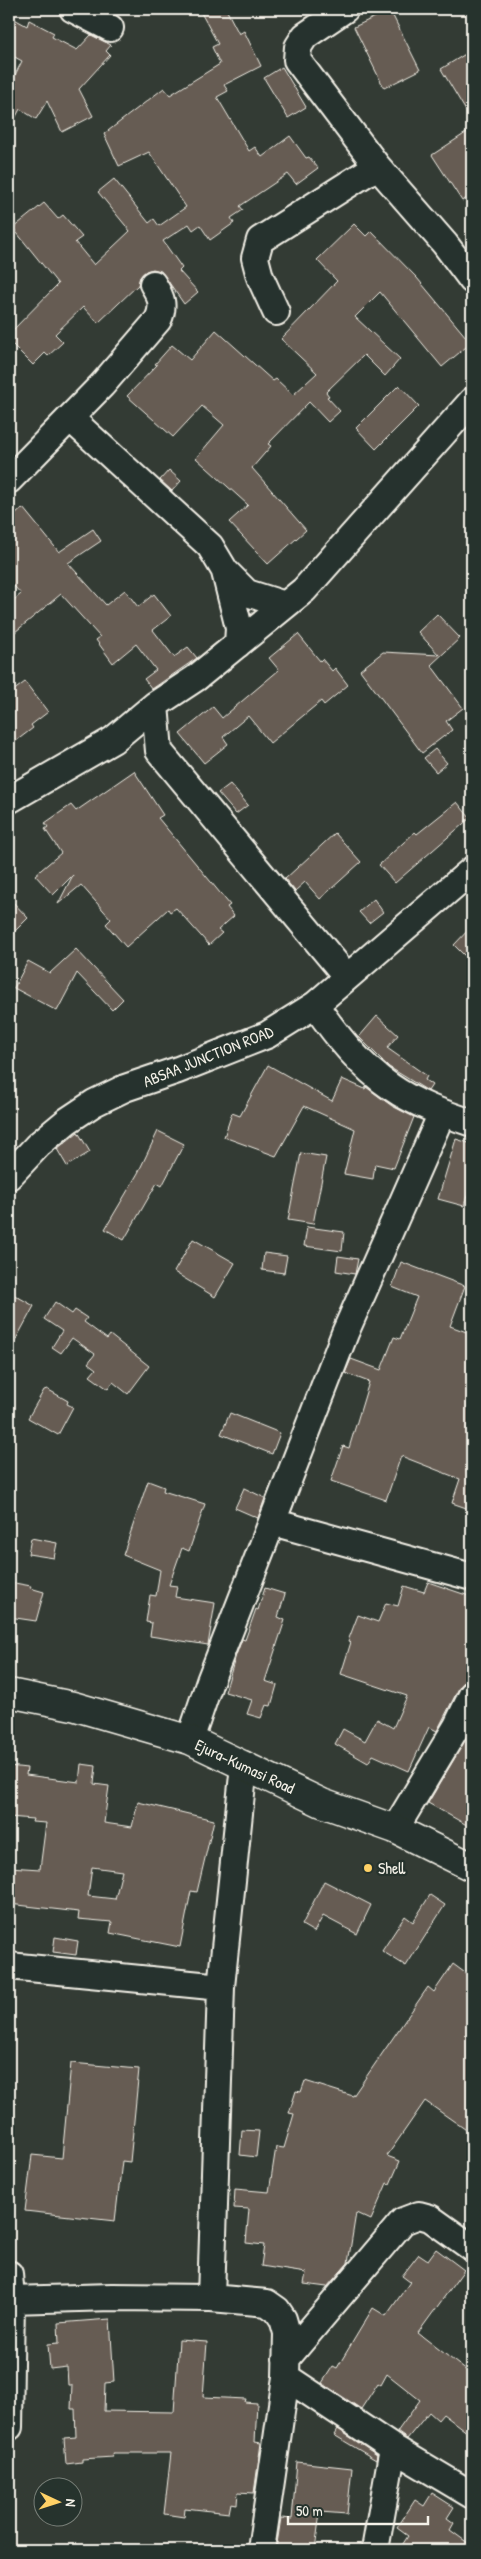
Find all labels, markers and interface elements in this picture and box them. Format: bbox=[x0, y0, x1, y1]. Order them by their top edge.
street label: ABSAA JUNCTION ROAD bbox=[140, 1020, 277, 1092]
street label: Ejura-Kumasi Road bbox=[192, 1733, 298, 1799]
place label: Shell bbox=[378, 1857, 405, 1879]
marker: Shell bbox=[362, 1862, 374, 1874]
north arrow bbox=[32, 2476, 82, 2526]
scale bar bbox=[288, 2494, 428, 2526]
text: N bbox=[62, 2499, 81, 2508]
text: 50 m bbox=[296, 2500, 323, 2521]

